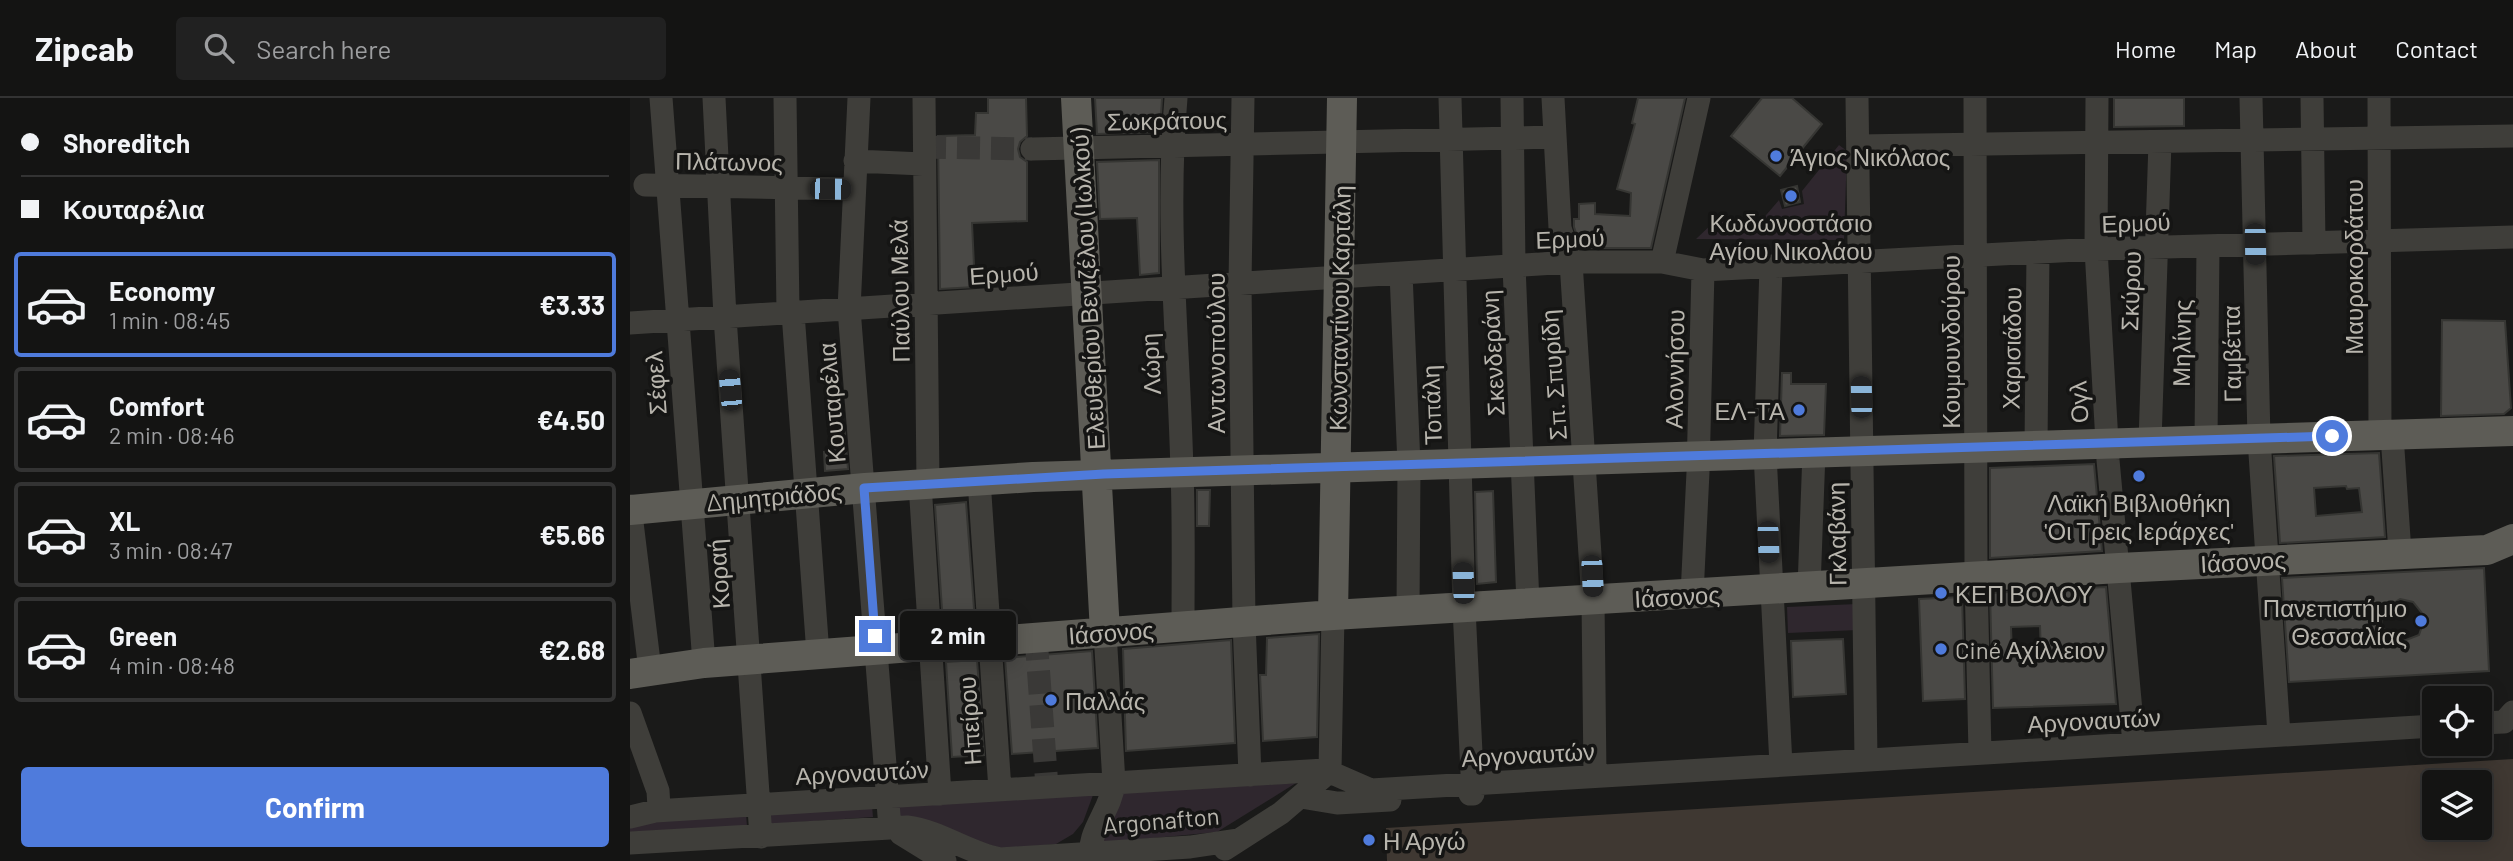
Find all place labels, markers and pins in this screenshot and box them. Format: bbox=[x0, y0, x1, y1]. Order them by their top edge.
place label: Άγιος Νικόλαος bbox=[1790, 142, 1950, 171]
marker: Άγιος Νικόλαος bbox=[1768, 148, 1784, 164]
marker: Κωδωνοστάσιο Αγίου Νικολάου bbox=[1783, 188, 1799, 204]
place label: Κωδωνοστάσιο Αγίου Νικολάου bbox=[1709, 208, 1873, 265]
place label: ΕΛ-ΤΑ bbox=[1715, 396, 1785, 425]
marker: ΕΛ-ΤΑ bbox=[1791, 402, 1807, 418]
marker: Λαϊκή Βιβλιοθήκη 'Οι Τρεις Ιεράρχες' bbox=[2131, 468, 2147, 484]
place label: Λαϊκή Βιβλιοθήκη 'Οι Τρεις Ιεράρχες' bbox=[2044, 488, 2234, 545]
place label: ΚΕΠ ΒΟΛΟΥ bbox=[1955, 579, 2093, 608]
marker: ΚΕΠ ΒΟΛΟΥ bbox=[1933, 585, 1949, 601]
place label: Πανεπιστήμιο Θεσσαλίας bbox=[2263, 593, 2407, 650]
marker: Πανεπιστήμιο Θεσσαλίας bbox=[2413, 613, 2429, 629]
place label: Ciné Αχίλλειον bbox=[1955, 635, 2105, 664]
marker: Ciné Αχίλλειον bbox=[1933, 641, 1949, 657]
place label: Παλλάς bbox=[1065, 686, 1145, 715]
marker: Παλλάς bbox=[1043, 692, 1059, 708]
place label: Η Αργώ bbox=[1383, 826, 1466, 855]
marker: Η Αργώ bbox=[1361, 832, 1377, 848]

